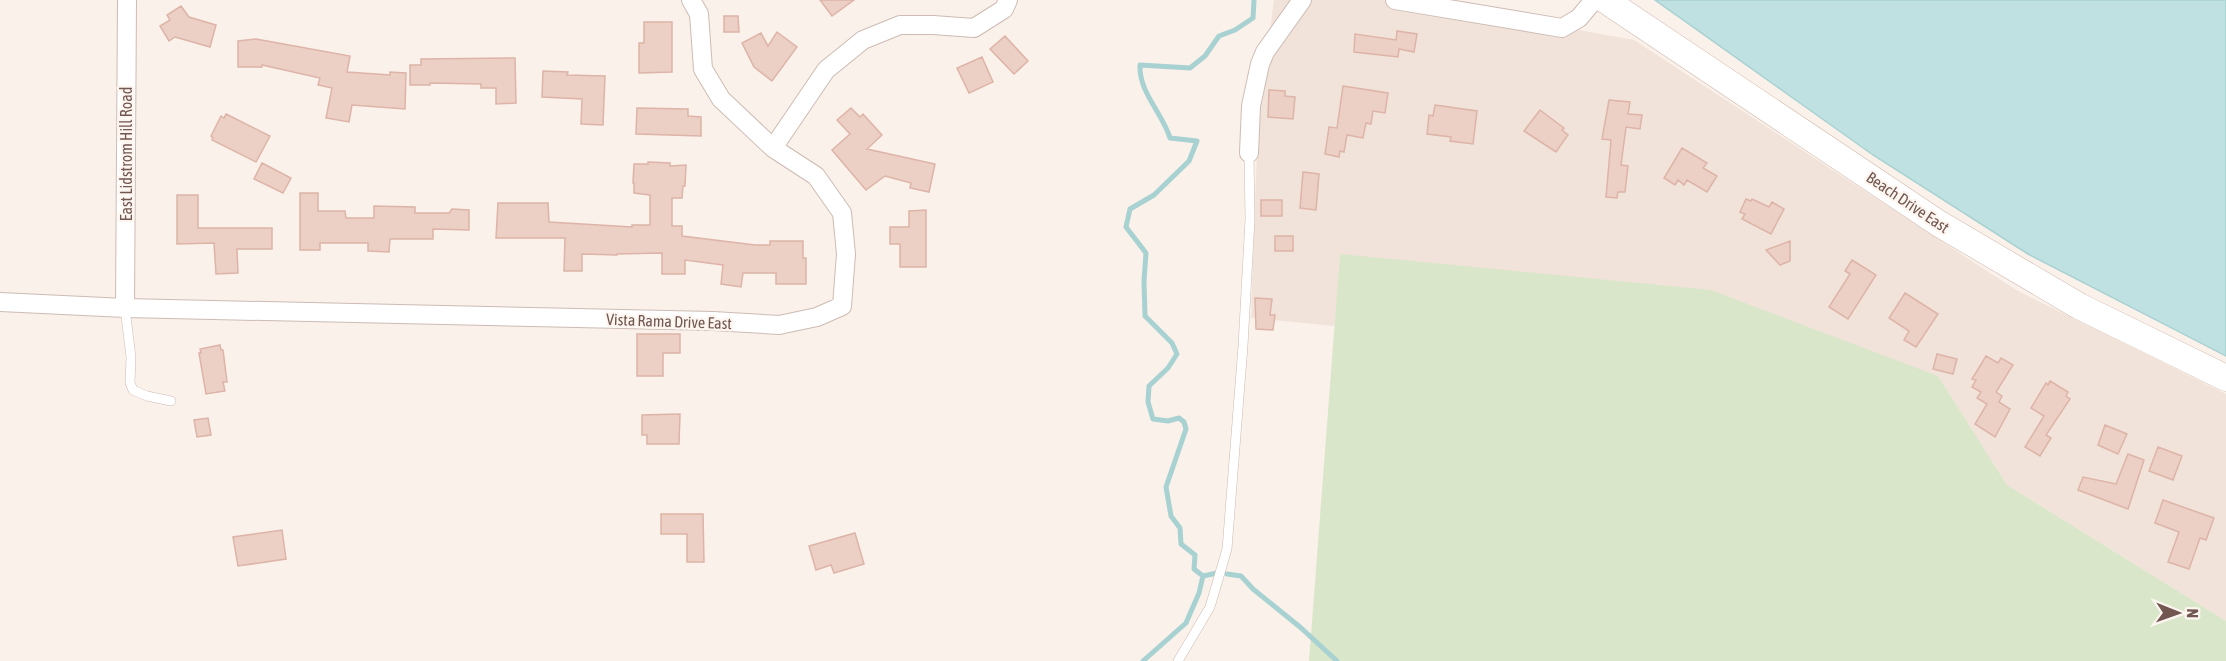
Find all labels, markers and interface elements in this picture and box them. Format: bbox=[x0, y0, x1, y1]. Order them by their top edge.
street label: East Lidstrom Hill Road bbox=[117, 87, 135, 221]
street label: Beach Drive East bbox=[1863, 168, 1953, 236]
street label: Vista Rama Drive East bbox=[606, 310, 733, 332]
north arrow bbox=[2148, 583, 2208, 643]
text: N bbox=[2184, 608, 2202, 618]

